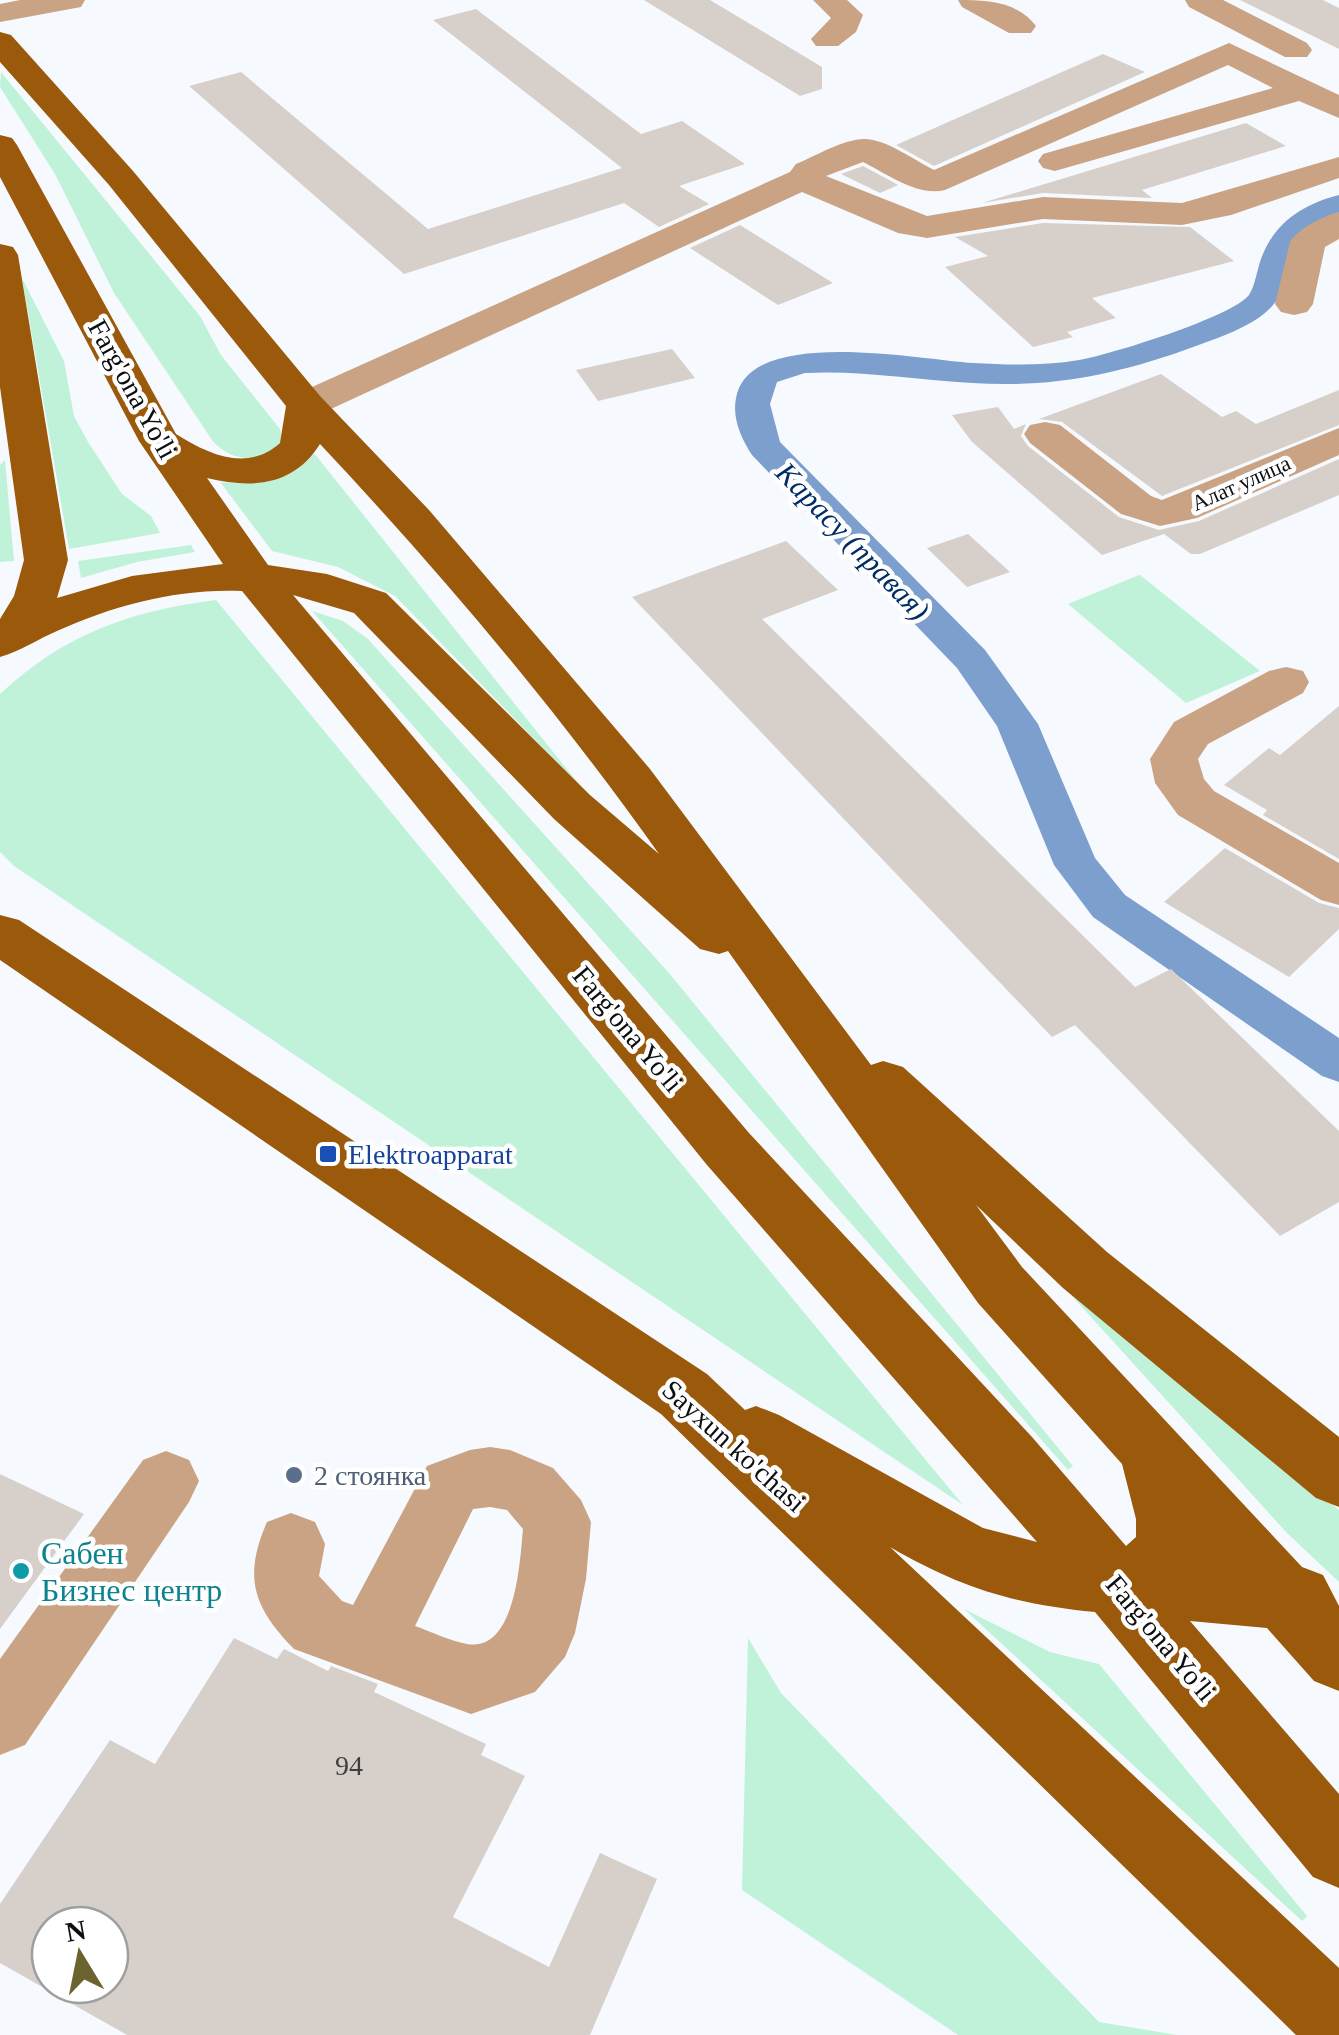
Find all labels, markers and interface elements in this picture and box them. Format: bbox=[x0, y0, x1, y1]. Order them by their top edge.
street label: Farg'ona Yo'li bbox=[82, 314, 184, 464]
street label: Алат улица bbox=[1188, 450, 1294, 516]
water label: Карасу (правая) bbox=[768, 455, 936, 627]
street label: Farg'ona Yo'li bbox=[567, 960, 690, 1098]
place label: Elektroapparat bbox=[348, 1139, 513, 1170]
marker: Elektroapparat bbox=[317, 1143, 339, 1165]
street label: Sayxun ko'chasi bbox=[656, 1374, 812, 1518]
place label: 2 стоянка bbox=[314, 1460, 427, 1491]
marker: 2 стоянка bbox=[283, 1464, 305, 1486]
place label: Сабен Бизнес центр bbox=[41, 1535, 222, 1608]
marker: Сабен Бизнес центр bbox=[10, 1560, 32, 1582]
street label: Farg'ona Yo'li bbox=[1100, 1569, 1223, 1707]
house number: 94 bbox=[335, 1750, 363, 1781]
north arrow bbox=[30, 1905, 130, 2005]
text: N bbox=[63, 1914, 88, 1948]

